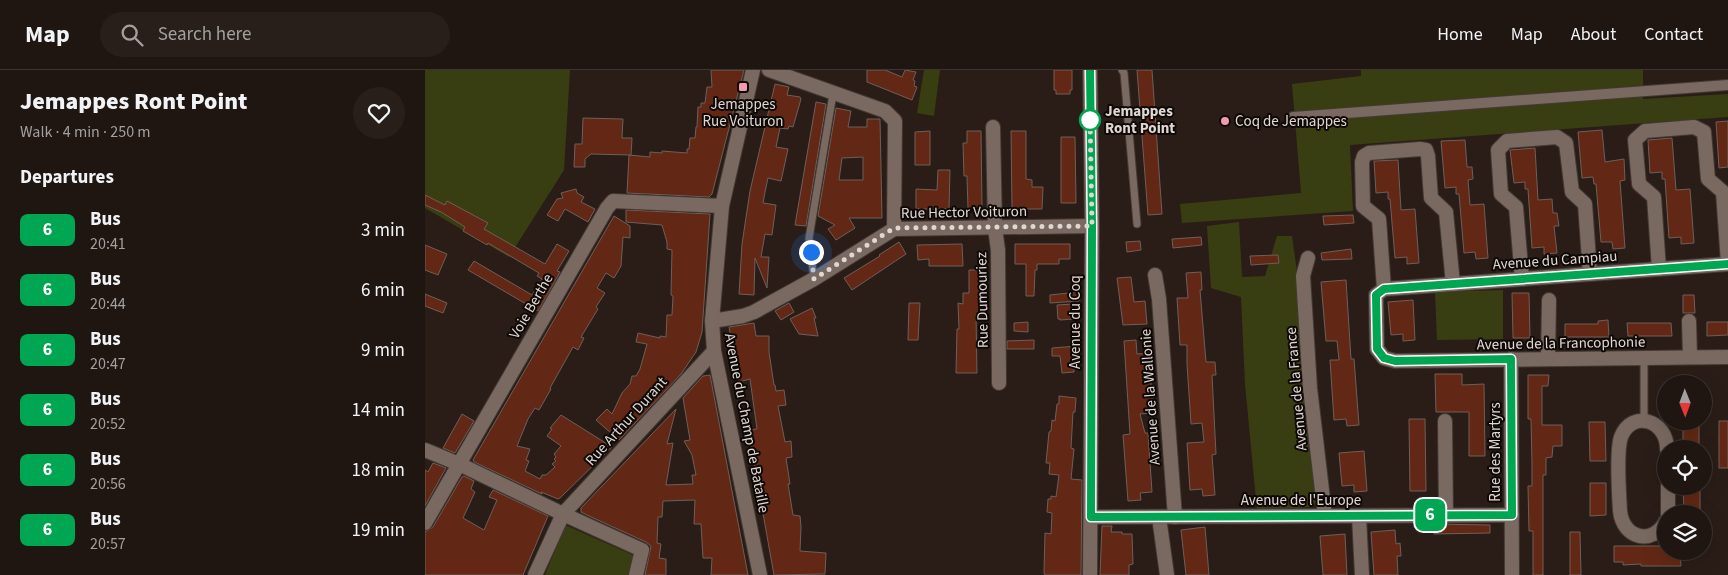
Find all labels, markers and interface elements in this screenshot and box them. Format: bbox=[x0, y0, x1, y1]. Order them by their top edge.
search box bbox=[100, 12, 450, 57]
text: Map bbox=[25, 17, 70, 52]
icon: search bbox=[118, 21, 146, 49]
text: Search here bbox=[158, 21, 251, 48]
text: Home bbox=[1437, 22, 1483, 47]
text: Map bbox=[1511, 22, 1543, 47]
text: About bbox=[1571, 22, 1616, 47]
text: Contact bbox=[1644, 22, 1703, 47]
marker: Jemappes Rue Voituron bbox=[737, 81, 749, 93]
text: Jemappes Ront Point bbox=[20, 84, 248, 119]
button: heart bbox=[353, 87, 405, 139]
place label: Jemappes Rue Voituron bbox=[702, 94, 784, 132]
place label: Jemappes Ront Point bbox=[1105, 101, 1175, 139]
marker: Jemappes Ront Point bbox=[1079, 109, 1101, 131]
place label: Coq de Jemappes bbox=[1235, 111, 1347, 132]
marker: Coq de Jemappes bbox=[1219, 115, 1231, 127]
text: Walk · 4 min · 250 m bbox=[20, 121, 151, 143]
text: Departures bbox=[20, 164, 114, 191]
street label: Rue Hector Voituron bbox=[901, 201, 1027, 224]
text: Bus bbox=[90, 206, 121, 233]
text: 6 bbox=[43, 217, 52, 242]
text: 3 min bbox=[361, 217, 405, 244]
text: 20:41 bbox=[90, 233, 126, 255]
your location bbox=[799, 240, 824, 265]
street label: Avenue du Campiau bbox=[1492, 246, 1618, 275]
street label: Rue Dumouriez bbox=[971, 252, 994, 348]
text: Bus bbox=[90, 266, 121, 293]
street label: Voie Berthe bbox=[504, 270, 559, 343]
street label: Avenue du Coq bbox=[1065, 275, 1086, 369]
text: 6 bbox=[43, 277, 52, 302]
text: 6 min bbox=[361, 277, 405, 304]
text: 20:44 bbox=[90, 293, 126, 315]
text: Bus bbox=[90, 326, 121, 353]
street label: Avenue de la France bbox=[1281, 326, 1312, 452]
street label: Avenue de la Wallonie bbox=[1135, 328, 1166, 466]
street label: Avenue du Champ de Bataille bbox=[719, 331, 774, 515]
street label: Avenue de la Francophonie bbox=[1476, 332, 1646, 355]
text: 6 bbox=[43, 337, 52, 362]
text: 9 min bbox=[361, 337, 405, 364]
text: 20:47 bbox=[90, 353, 126, 375]
street label: Rue Arthur Durant bbox=[581, 372, 672, 470]
north arrow bbox=[1657, 375, 1713, 430]
map controls bbox=[1657, 375, 1712, 560]
text: Bus bbox=[90, 386, 121, 413]
text: 6 bbox=[43, 397, 52, 422]
text: 14 min bbox=[351, 397, 405, 424]
street label: Rue des Martyrs bbox=[1485, 402, 1506, 502]
text: 20:52 bbox=[90, 413, 126, 435]
button: locate bbox=[1657, 440, 1712, 495]
text: Bus bbox=[90, 446, 121, 473]
text: 6 bbox=[43, 457, 52, 482]
text: 18 min bbox=[351, 457, 405, 484]
text: 20:56 bbox=[90, 473, 126, 495]
street label: Avenue de l'Europe bbox=[1241, 490, 1361, 511]
line badge: 6 bbox=[1414, 499, 1446, 531]
text: 6 bbox=[1425, 502, 1435, 527]
button: layers bbox=[1657, 505, 1712, 560]
text: Bus bbox=[90, 506, 121, 533]
text: 6 bbox=[43, 517, 52, 542]
text: 19 min bbox=[351, 517, 405, 544]
text: 20:57 bbox=[90, 533, 126, 555]

